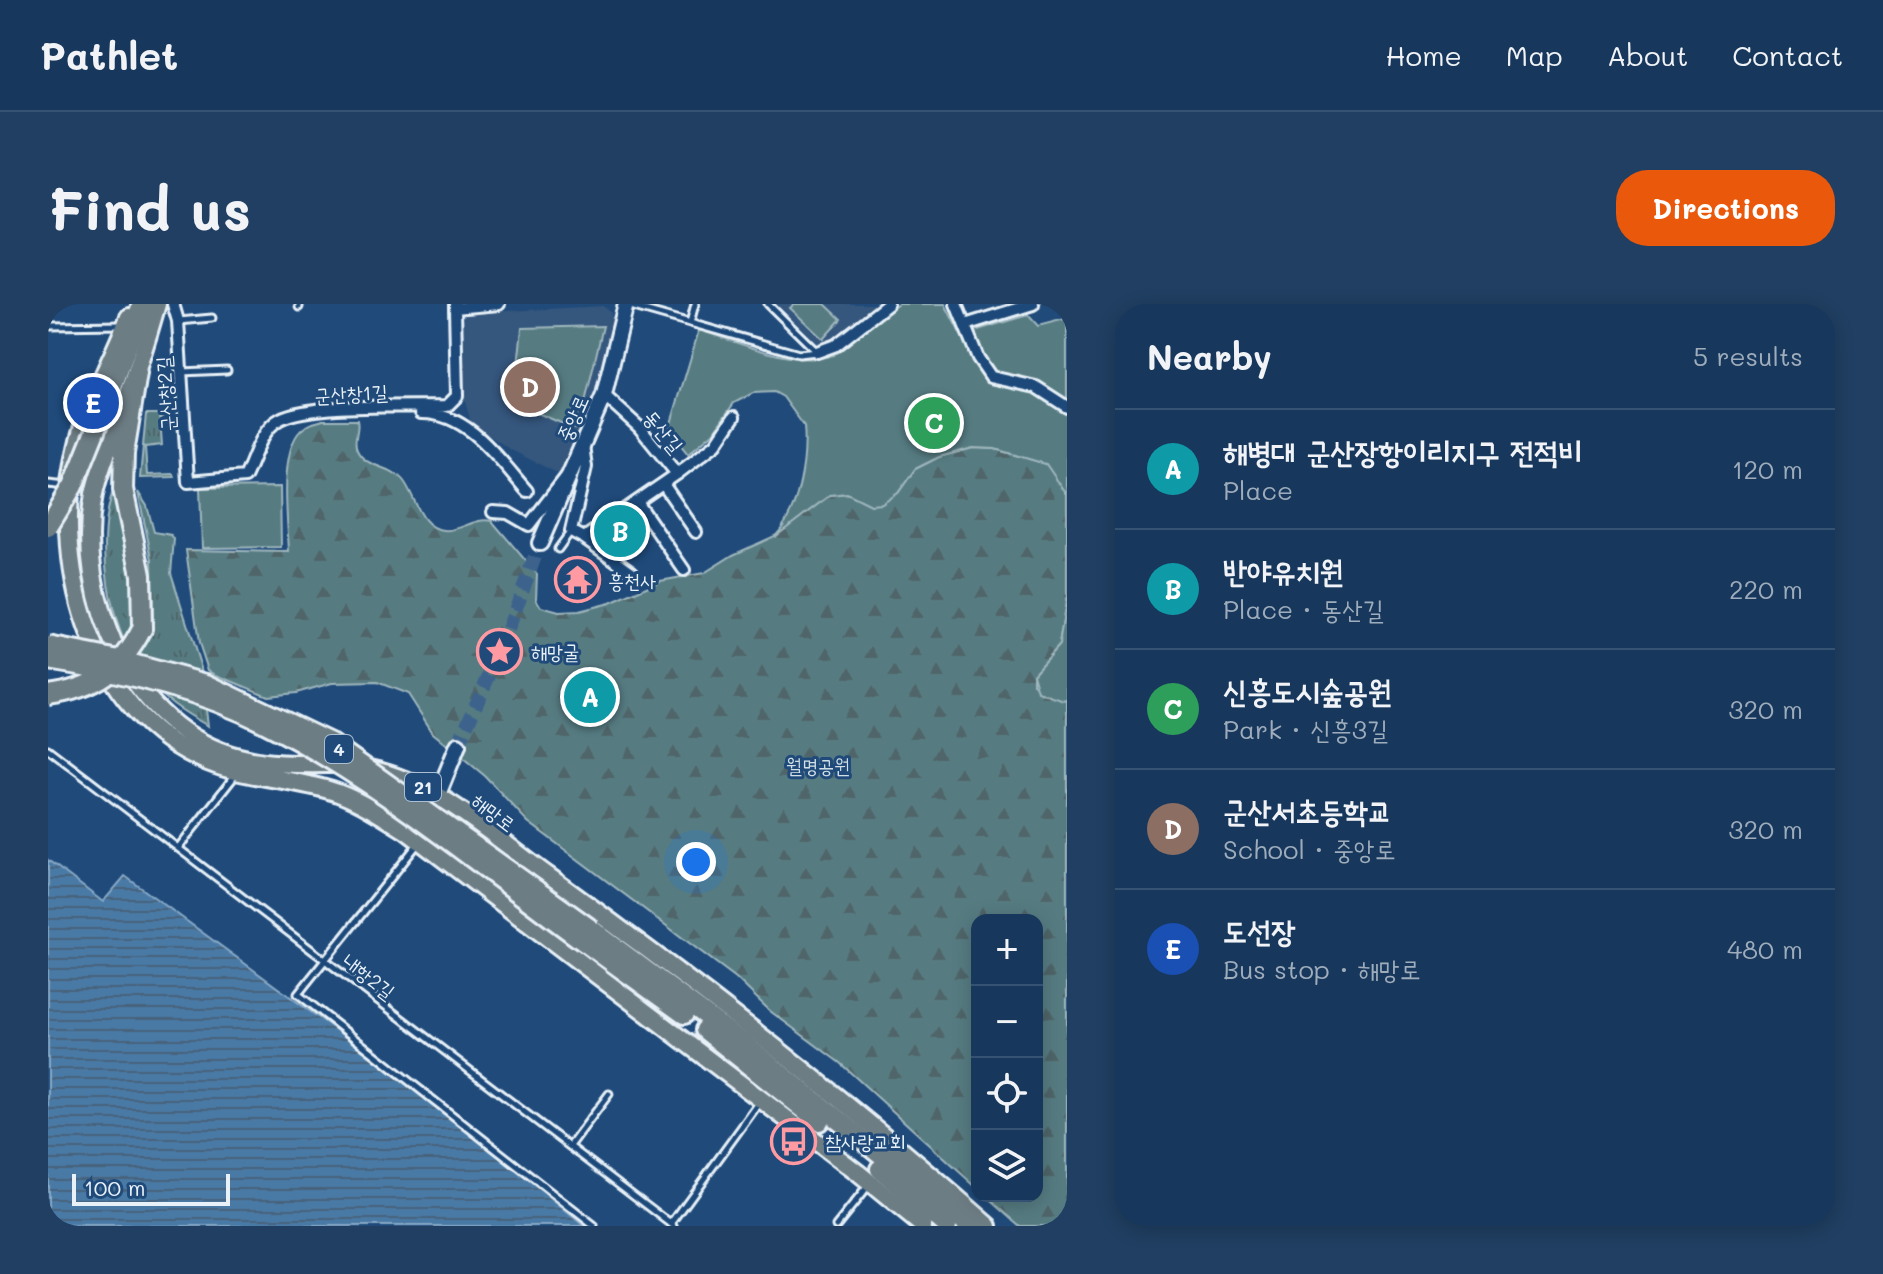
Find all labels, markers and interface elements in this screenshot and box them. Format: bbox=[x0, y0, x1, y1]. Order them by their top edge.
text: Pathlet bbox=[40, 30, 178, 80]
text: Home bbox=[1386, 37, 1462, 73]
text: Map bbox=[1506, 37, 1563, 73]
text: About bbox=[1607, 37, 1688, 73]
text: Contact bbox=[1732, 37, 1843, 73]
button: Directions bbox=[1616, 170, 1835, 246]
text: Find us bbox=[48, 172, 251, 245]
text: Nearby bbox=[1147, 334, 1272, 379]
text: 5 results bbox=[1693, 339, 1803, 373]
street label: 군산창2길 bbox=[149, 355, 181, 433]
pin: D bbox=[504, 357, 556, 417]
pin: E bbox=[67, 373, 119, 433]
street label: 군산창1길 bbox=[314, 378, 388, 408]
street label: 중앙로 bbox=[550, 391, 594, 445]
pin: C bbox=[908, 393, 960, 453]
street label: 동산길 bbox=[639, 404, 689, 458]
text: 해병대 군산장항이리지구 전적비 bbox=[1223, 431, 1583, 471]
text: A bbox=[1164, 452, 1182, 486]
text: 120 m bbox=[1732, 452, 1803, 486]
text: Place bbox=[1223, 473, 1293, 507]
pin: B bbox=[594, 501, 646, 561]
text: 반야유치원 bbox=[1223, 550, 1344, 590]
temple icon: 흥천사 bbox=[553, 556, 601, 604]
place label: 흥천사 bbox=[608, 567, 656, 593]
text: B bbox=[1164, 572, 1182, 606]
text: 220 m bbox=[1729, 572, 1803, 606]
text: Place · 동산길 bbox=[1223, 592, 1384, 626]
place icon: 해망굴 bbox=[476, 627, 524, 675]
place label: 해망굴 bbox=[531, 638, 579, 664]
pin: A bbox=[564, 667, 616, 727]
text: 신흥도시숲공원 bbox=[1223, 670, 1392, 710]
text: C bbox=[1163, 692, 1183, 726]
text: 320 m bbox=[1728, 692, 1803, 726]
text: Park · 신흥3길 bbox=[1223, 712, 1388, 746]
road number: 4 bbox=[325, 735, 353, 763]
park label: 월명공원 bbox=[786, 752, 850, 778]
road number: 21 bbox=[405, 773, 441, 801]
street label: 해망로 bbox=[467, 787, 521, 837]
text: 군산서초등학교 bbox=[1223, 790, 1392, 830]
text: D bbox=[1164, 812, 1182, 846]
text: 320 m bbox=[1728, 812, 1803, 846]
text: School · 중앙로 bbox=[1223, 832, 1396, 866]
your location bbox=[676, 842, 716, 882]
text: 도선장 bbox=[1223, 910, 1295, 950]
map controls bbox=[971, 914, 1043, 1202]
button: + bbox=[971, 914, 1043, 986]
text: E bbox=[1165, 932, 1181, 966]
text: 480 m bbox=[1727, 932, 1803, 966]
street label: 내항2길 bbox=[337, 948, 401, 1004]
text: Bus stop · 해망로 bbox=[1223, 952, 1421, 986]
button: − bbox=[971, 986, 1043, 1058]
button: locate bbox=[971, 1058, 1043, 1130]
bus stop icon: 참사랑교회 bbox=[770, 1117, 818, 1165]
place label: 참사랑교회 bbox=[825, 1128, 905, 1154]
button: layers bbox=[971, 1130, 1043, 1202]
scale bar bbox=[72, 1170, 230, 1206]
text: 100 m bbox=[84, 1173, 146, 1202]

